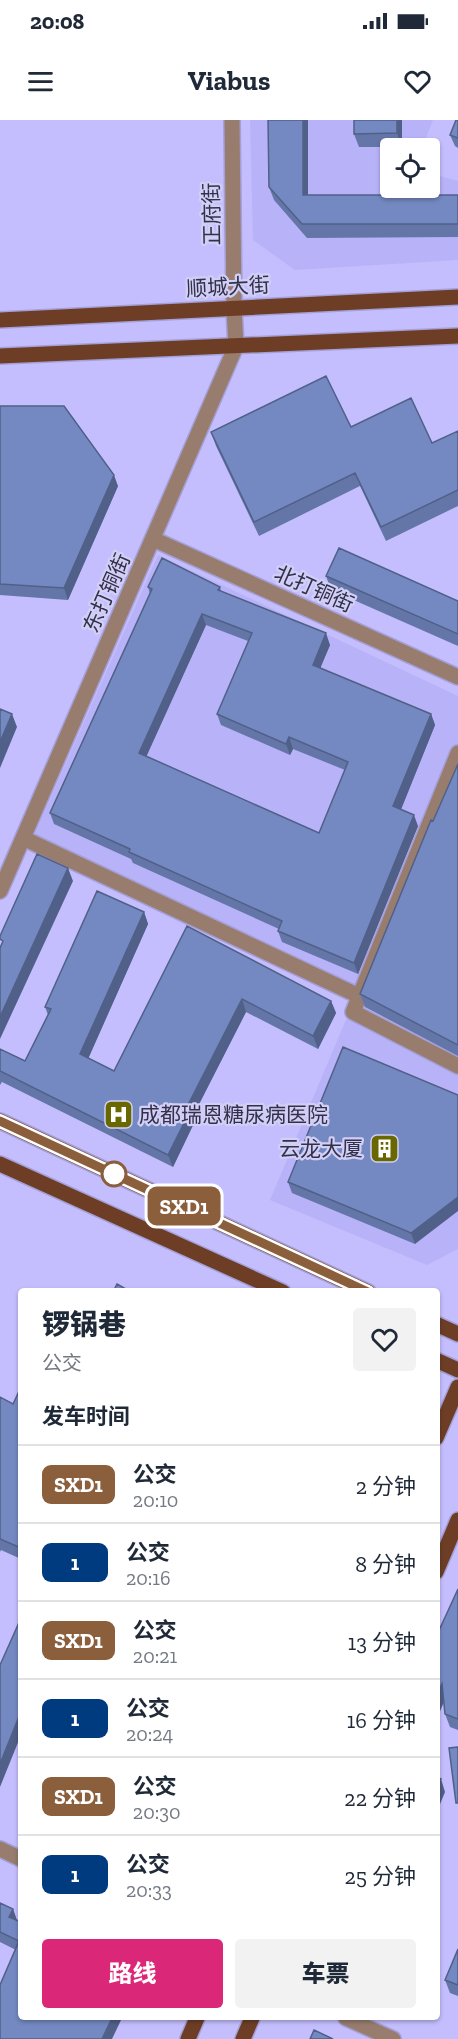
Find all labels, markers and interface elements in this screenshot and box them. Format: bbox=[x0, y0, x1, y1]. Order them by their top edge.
text: 20:08 bbox=[30, 8, 84, 35]
icon: menu bbox=[24, 65, 57, 98]
text: Viabus bbox=[188, 65, 270, 97]
icon: heart bbox=[401, 65, 434, 98]
map controls bbox=[380, 138, 440, 198]
button: locate bbox=[380, 138, 440, 198]
street label: 正府街 bbox=[198, 182, 225, 246]
street label: 顺城大街 bbox=[185, 272, 271, 301]
street label: 东打铜街 bbox=[78, 549, 135, 636]
street label: 北打铜街 bbox=[271, 560, 358, 617]
hospital icon: 成都瑞恩糖尿病医院 bbox=[102, 1099, 134, 1131]
place label: 成都瑞恩糖尿病医院 bbox=[139, 1102, 328, 1127]
building icon: 云龙大厦 bbox=[368, 1133, 400, 1165]
place label: 云龙大厦 bbox=[279, 1136, 363, 1161]
unlabelled marker bbox=[101, 1161, 127, 1187]
line badge: SXD1 bbox=[142, 1186, 226, 1226]
text: SXD1 bbox=[160, 1194, 208, 1219]
text: 锣锅巷 bbox=[42, 1308, 126, 1341]
button: heart bbox=[353, 1308, 416, 1371]
text: 公交 bbox=[42, 1351, 82, 1375]
text: 发车时间 bbox=[42, 1403, 130, 1430]
text: 公交 bbox=[133, 1461, 177, 1488]
text: SXD1 bbox=[54, 1472, 103, 1497]
text: 2 分钟 bbox=[356, 1473, 416, 1500]
text: 20:10 bbox=[133, 1488, 178, 1512]
text: 公交 bbox=[126, 1539, 170, 1566]
text: 1 bbox=[71, 1550, 79, 1575]
text: 8 分钟 bbox=[355, 1551, 416, 1578]
text: 20:16 bbox=[126, 1566, 171, 1590]
text: 公交 bbox=[133, 1617, 177, 1644]
text: SXD1 bbox=[54, 1628, 103, 1653]
text: 13 分钟 bbox=[348, 1629, 416, 1656]
text: 20:21 bbox=[133, 1644, 177, 1668]
text: 公交 bbox=[126, 1695, 170, 1722]
text: 1 bbox=[71, 1706, 79, 1731]
text: 16 分钟 bbox=[347, 1707, 416, 1734]
text: 20:24 bbox=[126, 1722, 173, 1746]
text: 公交 bbox=[133, 1773, 177, 1800]
text: SXD1 bbox=[54, 1784, 103, 1809]
text: 22 分钟 bbox=[344, 1785, 416, 1812]
text: 20:30 bbox=[133, 1800, 180, 1824]
text: 公交 bbox=[126, 1851, 170, 1878]
text: 1 bbox=[71, 1862, 79, 1887]
text: 25 分钟 bbox=[344, 1863, 416, 1890]
text: 20:33 bbox=[126, 1878, 172, 1902]
button: 路线 bbox=[42, 1939, 223, 2008]
button: 车票 bbox=[235, 1939, 416, 2008]

